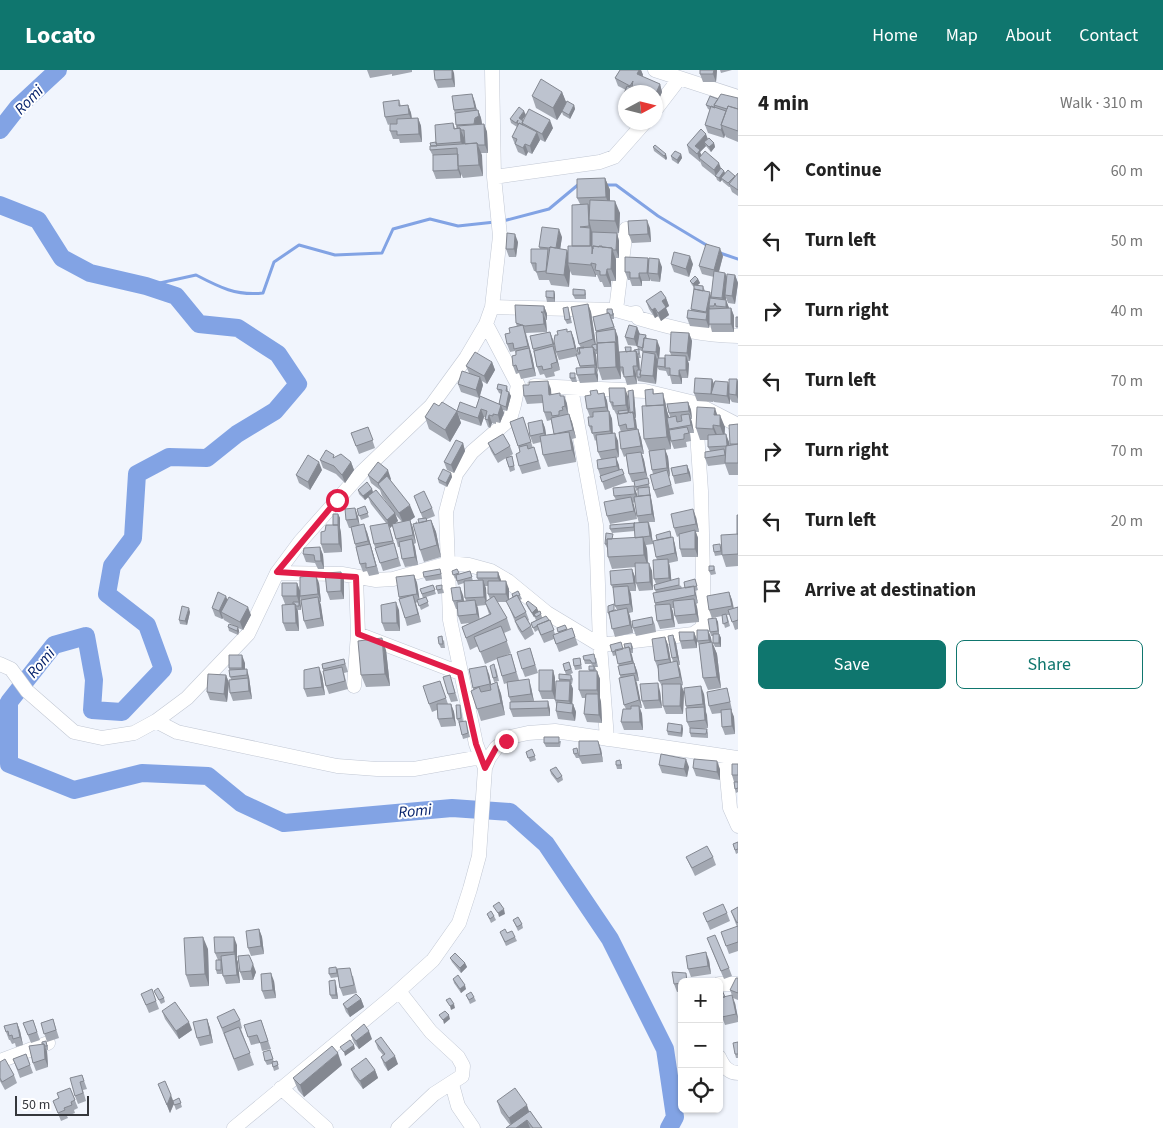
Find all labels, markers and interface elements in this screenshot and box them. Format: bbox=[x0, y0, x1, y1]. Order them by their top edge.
text: Locato bbox=[25, 18, 96, 53]
text: Home bbox=[872, 23, 918, 48]
text: Map bbox=[946, 23, 978, 48]
text: About bbox=[1006, 23, 1051, 48]
text: Contact bbox=[1079, 23, 1138, 48]
water label: Romi bbox=[9, 80, 49, 120]
north arrow bbox=[618, 85, 663, 130]
text: 4 min bbox=[758, 88, 809, 118]
text: Walk · 310 m bbox=[1060, 92, 1143, 114]
icon: ahead bbox=[758, 157, 786, 185]
text: Continue bbox=[805, 157, 882, 184]
text: 60 m bbox=[1111, 160, 1143, 182]
icon: left bbox=[758, 227, 786, 255]
text: Turn left bbox=[805, 227, 876, 254]
text: 50 m bbox=[1111, 230, 1143, 252]
icon: right bbox=[758, 297, 786, 325]
text: Turn right bbox=[805, 297, 889, 324]
text: 40 m bbox=[1111, 300, 1143, 322]
icon: left bbox=[758, 367, 786, 395]
text: Turn left bbox=[805, 367, 876, 394]
text: 70 m bbox=[1111, 370, 1143, 392]
icon: right bbox=[758, 437, 786, 465]
text: Turn right bbox=[805, 437, 889, 464]
text: 70 m bbox=[1111, 440, 1143, 462]
route start bbox=[326, 489, 349, 512]
icon: left bbox=[758, 507, 786, 535]
text: Turn left bbox=[805, 507, 876, 534]
text: 20 m bbox=[1111, 510, 1143, 532]
icon: arrive bbox=[758, 577, 786, 605]
text: Arrive at destination bbox=[805, 577, 976, 604]
button: Save bbox=[758, 640, 946, 689]
button: Share bbox=[956, 640, 1143, 689]
water label: Romi bbox=[22, 643, 60, 683]
route end bbox=[495, 730, 518, 753]
water label: Romi bbox=[397, 799, 433, 823]
map controls bbox=[678, 978, 723, 1113]
button: + bbox=[678, 978, 723, 1023]
button: − bbox=[678, 1023, 723, 1068]
button: locate bbox=[678, 1068, 723, 1113]
scale bar bbox=[15, 1093, 89, 1116]
text: 50 m bbox=[22, 1095, 50, 1115]

